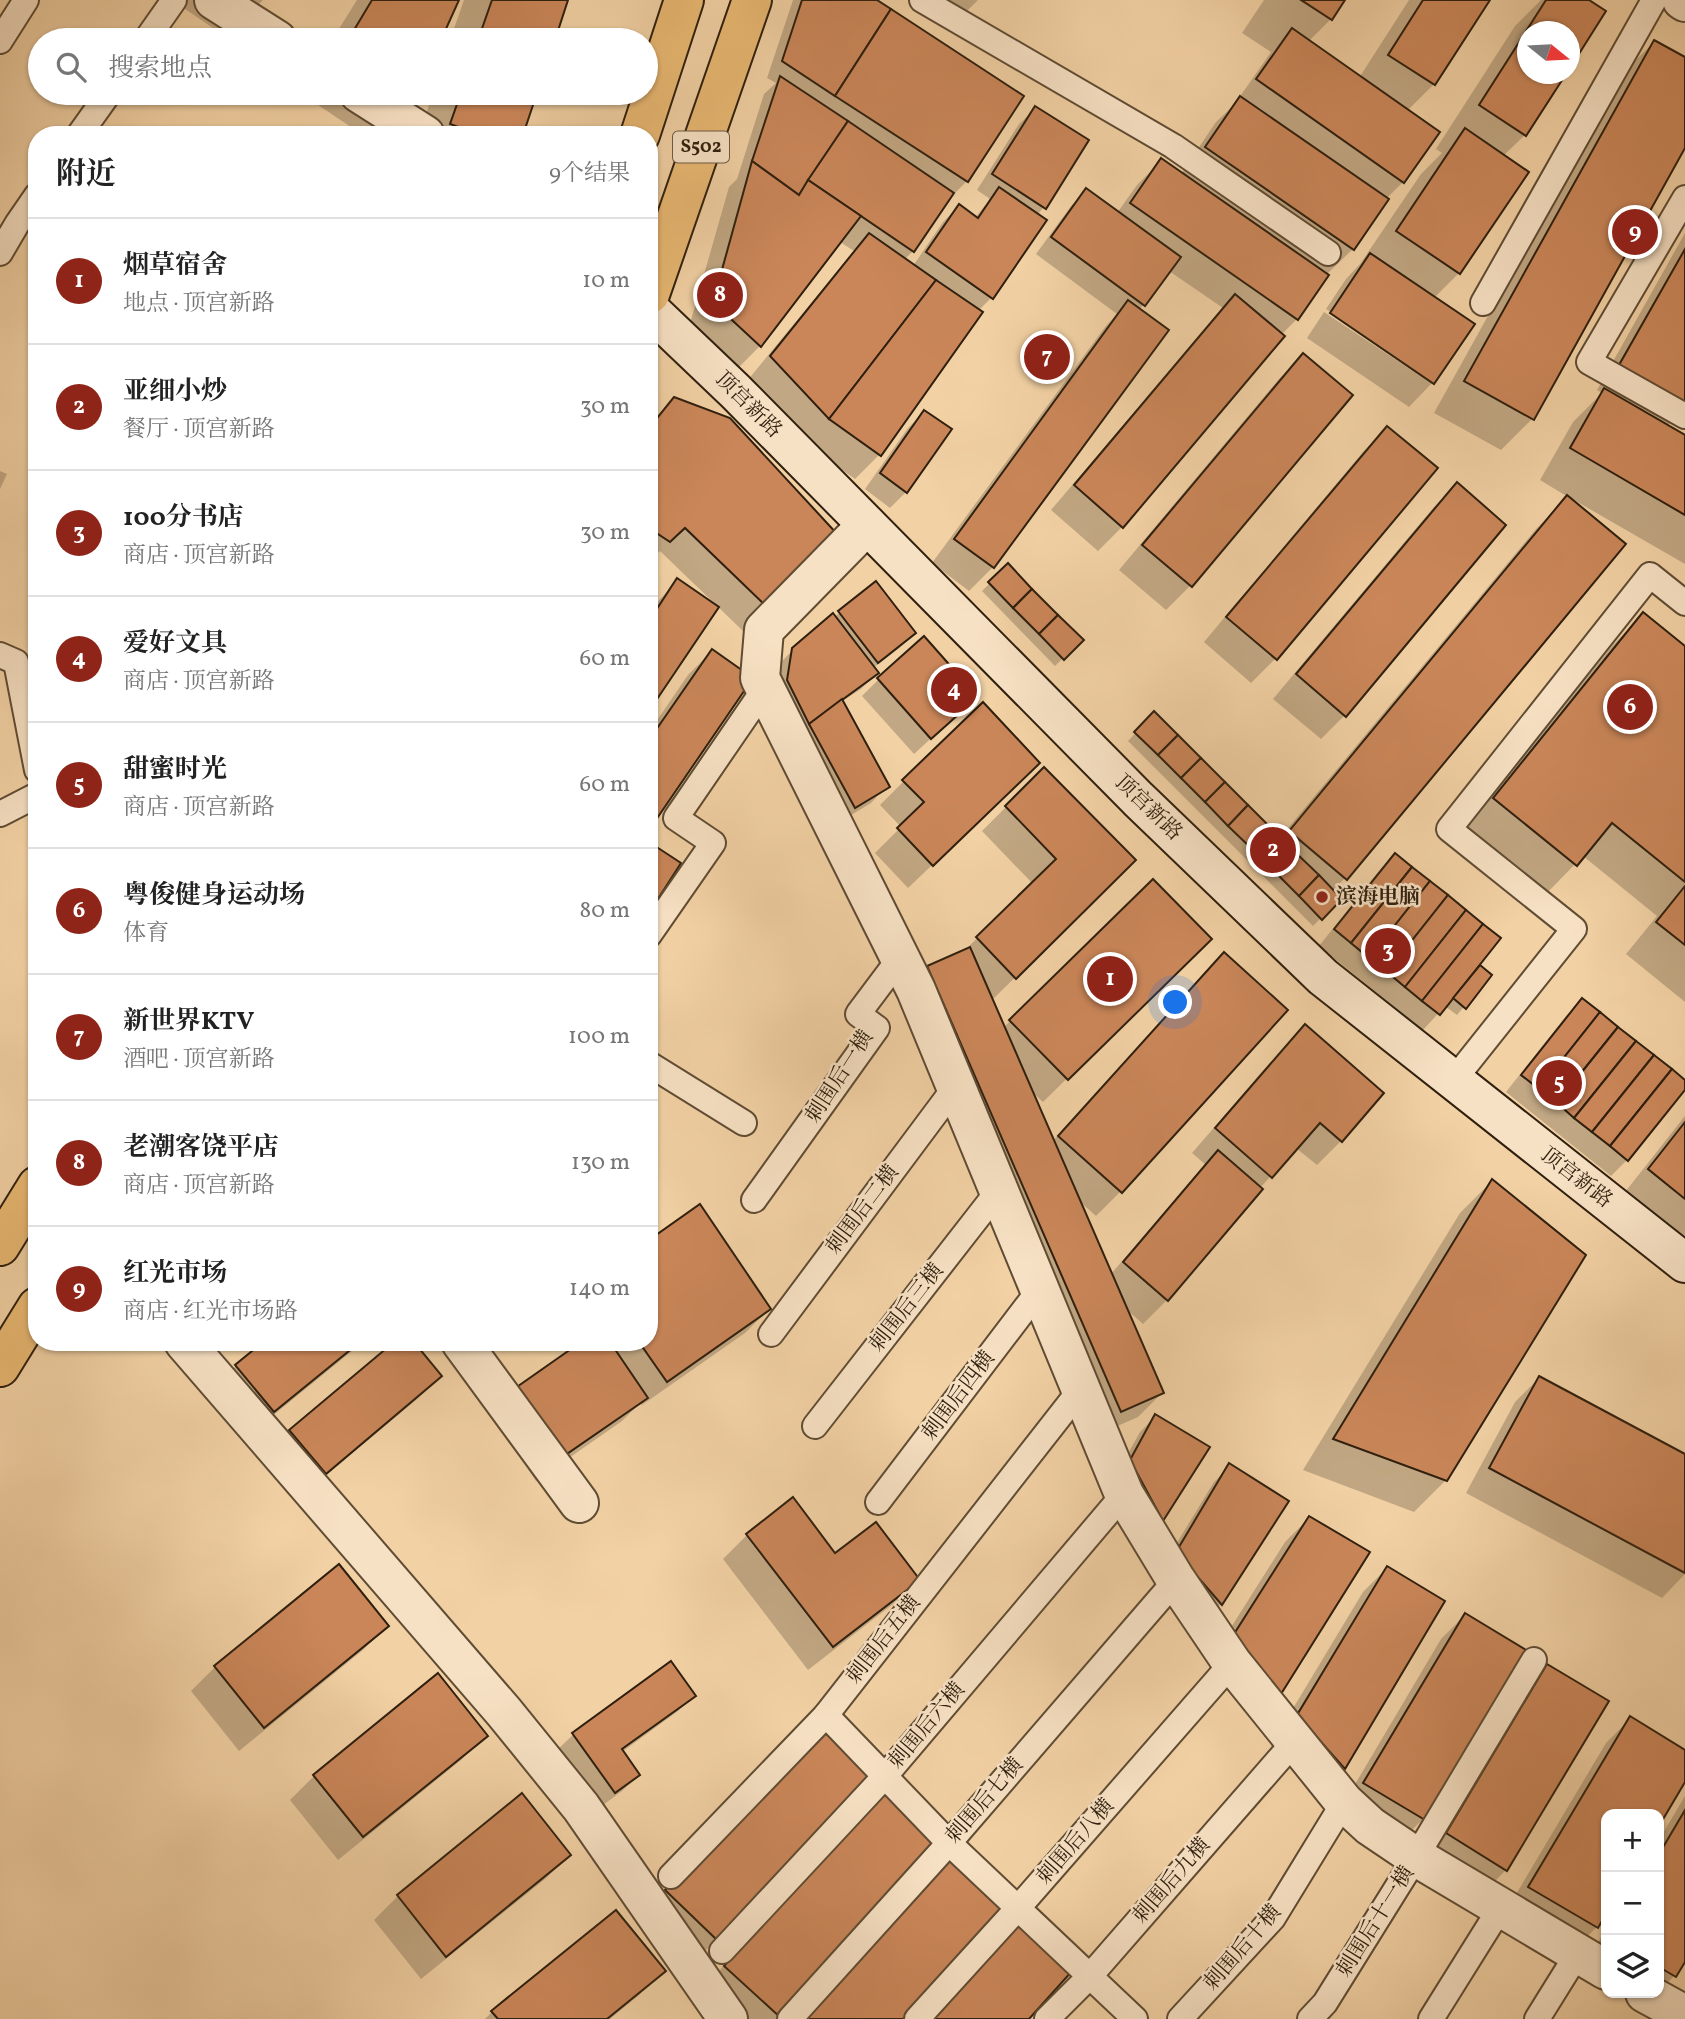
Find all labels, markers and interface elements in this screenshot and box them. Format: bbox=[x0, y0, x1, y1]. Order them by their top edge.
north arrow bbox=[1517, 21, 1580, 84]
search box bbox=[28, 28, 658, 105]
icon: search bbox=[52, 48, 90, 86]
text: 搜索地点 bbox=[108, 51, 212, 87]
road number: S502 bbox=[673, 132, 729, 162]
text: 附近 bbox=[56, 154, 116, 196]
text: 9个结果 bbox=[549, 158, 630, 190]
pin: 9 bbox=[1612, 206, 1658, 258]
text: 烟草宿舍 bbox=[123, 248, 227, 284]
text: 1 bbox=[74, 265, 84, 297]
text: 10 m bbox=[582, 265, 630, 297]
pin: 8 bbox=[697, 269, 743, 321]
text: 地点 · 顶宫新路 bbox=[123, 288, 275, 320]
pin: 7 bbox=[1024, 331, 1070, 383]
street label: 顶宫新路 bbox=[708, 365, 788, 445]
text: 亚细小炒 bbox=[123, 374, 227, 410]
text: 2 bbox=[73, 391, 85, 423]
text: 30 m bbox=[580, 391, 630, 423]
text: 餐厅 · 顶宫新路 bbox=[123, 414, 275, 446]
text: 100分书店 bbox=[123, 500, 244, 536]
text: 3 bbox=[73, 517, 85, 549]
text: 30 m bbox=[580, 517, 630, 549]
text: 商店 · 顶宫新路 bbox=[123, 540, 275, 572]
text: 爱好文具 bbox=[123, 626, 227, 662]
text: 4 bbox=[72, 643, 86, 675]
text: 60 m bbox=[580, 643, 630, 675]
pin: 4 bbox=[931, 664, 977, 716]
text: 商店 · 顶宫新路 bbox=[123, 666, 275, 698]
pin: 6 bbox=[1607, 681, 1653, 733]
text: 甜蜜时光 bbox=[123, 752, 227, 788]
street label: 顶宫新路 bbox=[1108, 768, 1188, 848]
text: 5 bbox=[73, 769, 85, 801]
text: 60 m bbox=[580, 769, 630, 801]
text: 商店 · 顶宫新路 bbox=[123, 792, 275, 824]
pin: 2 bbox=[1250, 824, 1296, 876]
text: 粤俊健身运动场 bbox=[123, 878, 305, 914]
place label: 滨海电脑 bbox=[1336, 883, 1420, 912]
marker: 滨海电脑 bbox=[1314, 889, 1330, 905]
text: 6 bbox=[73, 895, 85, 927]
text: 80 m bbox=[580, 895, 630, 927]
text: 体育 bbox=[123, 918, 169, 950]
pin: 3 bbox=[1365, 925, 1411, 977]
pin: 1 bbox=[1087, 953, 1133, 1005]
your location bbox=[1158, 985, 1192, 1019]
text: 新世界KTV bbox=[123, 1004, 254, 1040]
text: 7 bbox=[74, 1021, 85, 1053]
text: 100 m bbox=[568, 1021, 630, 1053]
street label: 刺围后一横 bbox=[799, 1025, 881, 1129]
text: 酒吧 · 顶宫新路 bbox=[123, 1044, 275, 1076]
pin: 5 bbox=[1536, 1057, 1582, 1109]
text: 老潮客饶平店 bbox=[123, 1130, 279, 1166]
street label: 顶宫新路 bbox=[1534, 1141, 1618, 1215]
text: 8 bbox=[73, 1147, 85, 1179]
text: 130 m bbox=[571, 1147, 630, 1179]
street label: 刺围后二横 bbox=[820, 1159, 906, 1261]
text: 商店 · 顶宫新路 bbox=[123, 1170, 275, 1202]
text: 红光市场 bbox=[123, 1256, 227, 1292]
street label: 刺围后三横 bbox=[863, 1258, 951, 1358]
text: 9 bbox=[73, 1273, 85, 1305]
text: 140 m bbox=[569, 1273, 630, 1305]
text: 商店 · 红光市场路 bbox=[123, 1296, 298, 1328]
street label: 刺围后四横 bbox=[916, 1345, 1002, 1447]
street label: 刺围后五横 bbox=[840, 1590, 928, 1690]
street label: 刺围后六横 bbox=[882, 1676, 972, 1776]
street label: 刺围后七横 bbox=[940, 1752, 1030, 1850]
street label: 刺围后八横 bbox=[1031, 1793, 1121, 1891]
map controls bbox=[1601, 1809, 1664, 1998]
button: + bbox=[1601, 1809, 1664, 1872]
street label: 刺围后九横 bbox=[1127, 1832, 1217, 1930]
street label: 刺围后十一横 bbox=[1330, 1861, 1422, 1983]
button: − bbox=[1601, 1872, 1664, 1935]
street label: 刺围后十横 bbox=[1198, 1899, 1288, 1997]
button: layers bbox=[1601, 1935, 1664, 1998]

